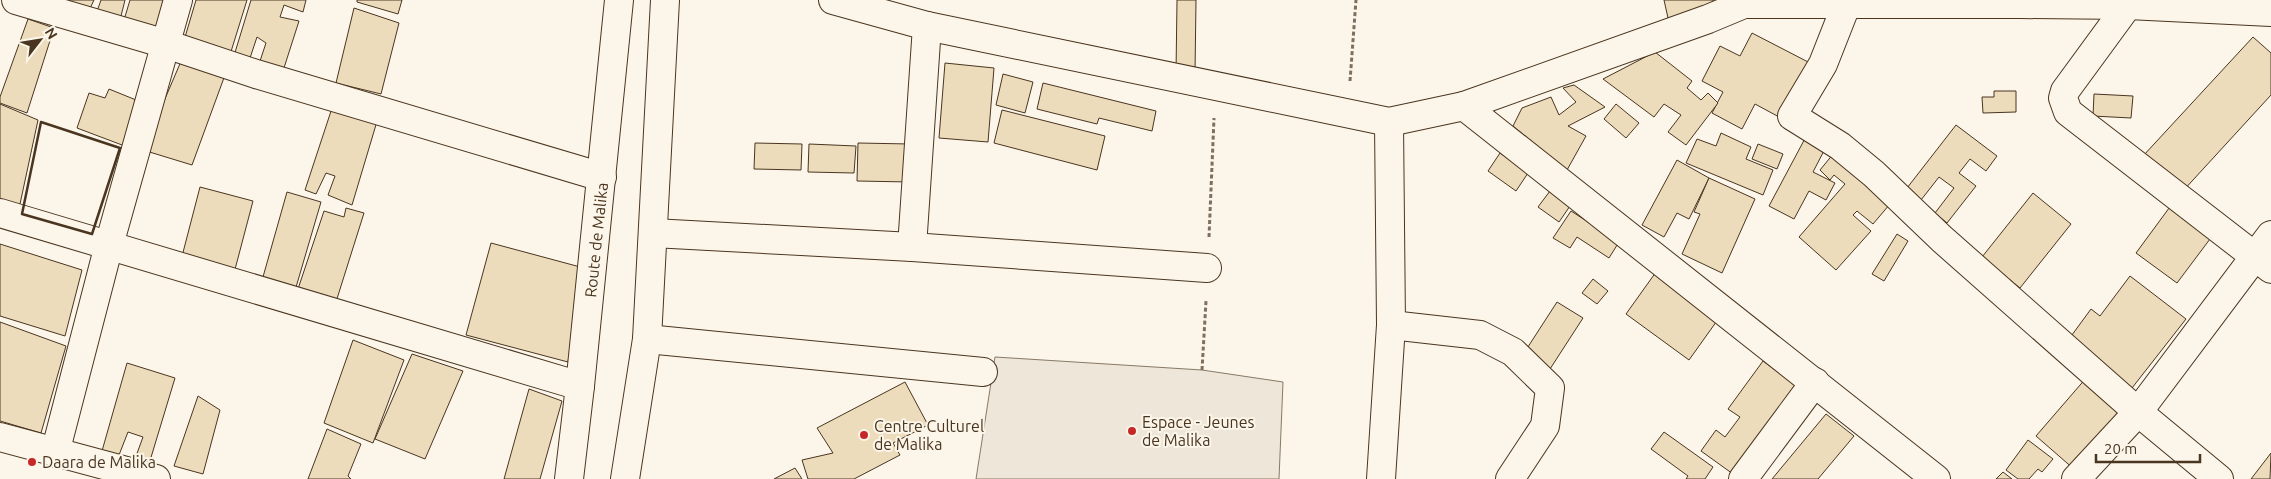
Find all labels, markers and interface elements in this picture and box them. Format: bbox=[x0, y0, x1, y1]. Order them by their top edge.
north arrow bbox=[15, 15, 65, 65]
text: N bbox=[42, 25, 61, 42]
street label: Route de Malika bbox=[581, 182, 611, 298]
place label: Espace - Jeunes de Malika bbox=[1142, 413, 1254, 449]
place label: Centre Culturel de Malika bbox=[874, 417, 984, 453]
marker: Espace - Jeunes de Malika bbox=[1126, 425, 1138, 437]
marker: Centre Culturel de Malika bbox=[858, 429, 870, 441]
scale bar bbox=[2096, 432, 2200, 464]
text: 20 m bbox=[2104, 440, 2137, 457]
place label: Daara de Malika bbox=[42, 453, 156, 471]
marker: Daara de Malika bbox=[26, 456, 38, 468]

